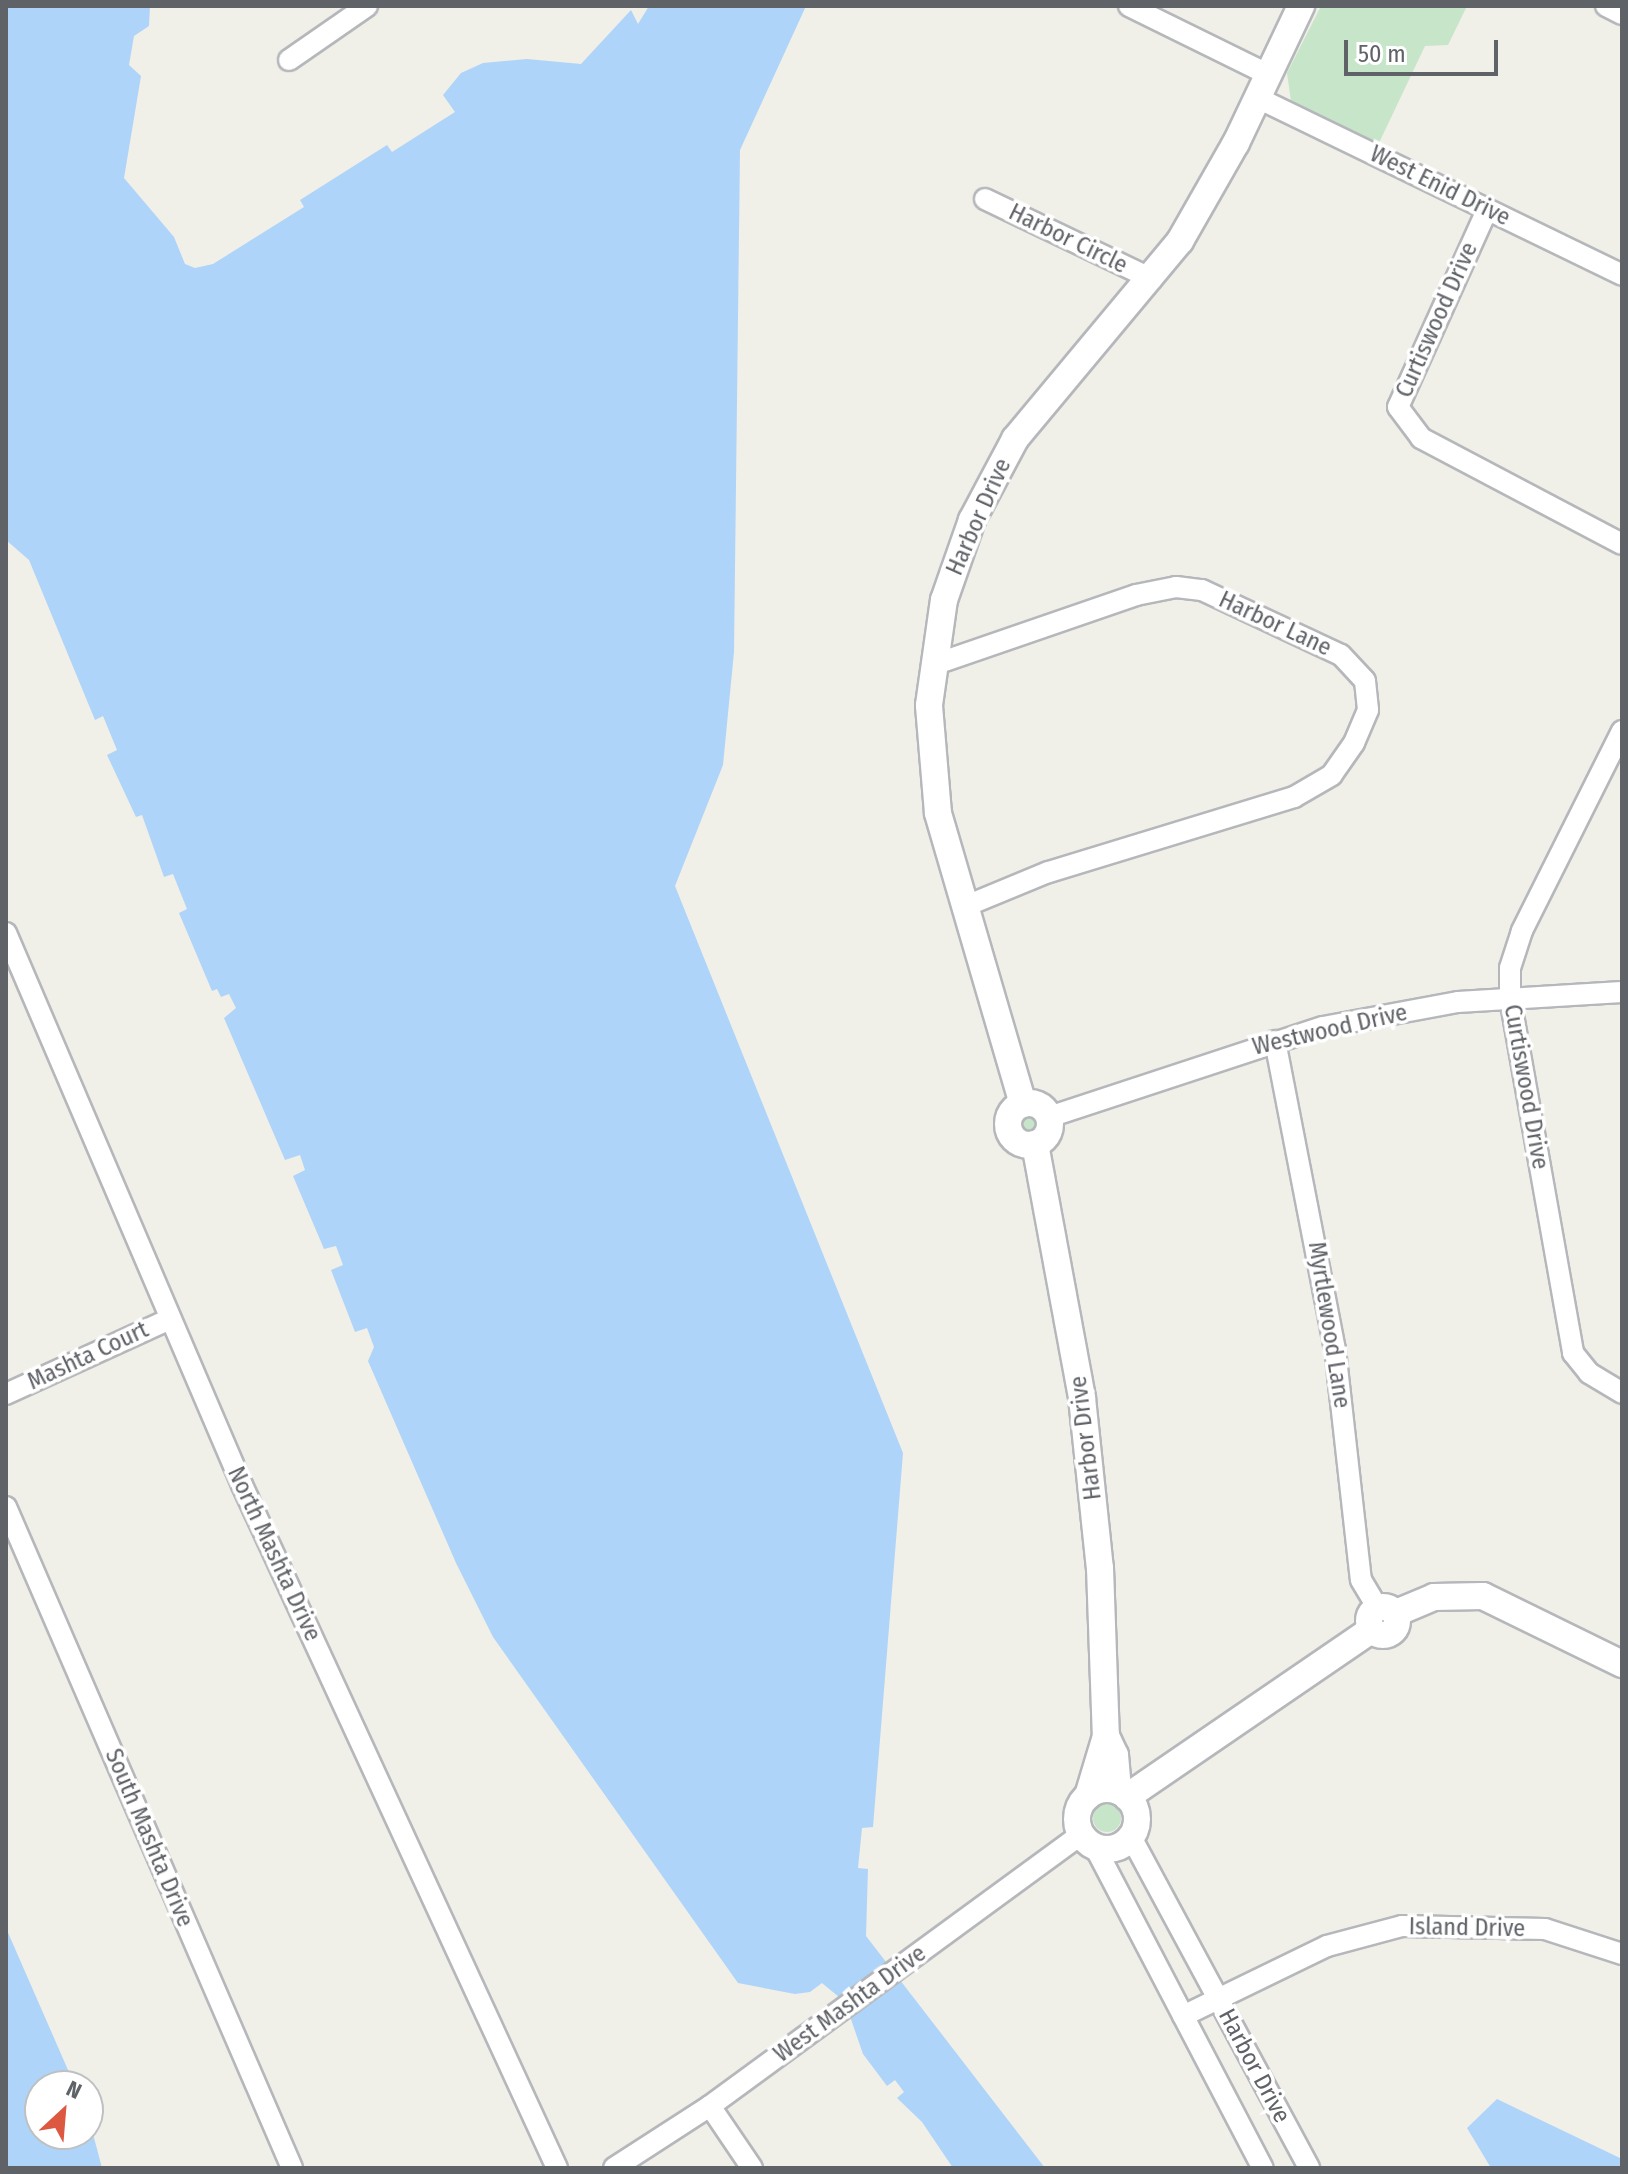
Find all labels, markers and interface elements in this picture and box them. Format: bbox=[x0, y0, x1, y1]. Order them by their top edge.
scale bar bbox=[1348, 24, 1502, 74]
text: 50 m bbox=[1358, 40, 1406, 68]
street label: West Enid Drive bbox=[1365, 140, 1515, 232]
street label: Harbor Circle bbox=[1004, 198, 1132, 280]
street label: Curtiswood Drive bbox=[1390, 238, 1484, 402]
street label: Harbor Drive bbox=[940, 454, 1018, 580]
street label: Harbor Lane bbox=[1214, 585, 1336, 663]
street label: Westwood Drive bbox=[1250, 998, 1410, 1062]
street label: Curtiswood Drive bbox=[1497, 1002, 1555, 1172]
street label: Myrtlewood Lane bbox=[1302, 1240, 1356, 1410]
street label: Mashta Court bbox=[23, 1316, 153, 1396]
street label: Harbor Drive bbox=[1064, 1374, 1108, 1502]
street label: North Mashta Drive bbox=[221, 1462, 327, 1646]
street label: South Mashta Drive bbox=[98, 1745, 200, 1931]
street label: Island Drive bbox=[1409, 1913, 1525, 1943]
street label: West Mashta Drive bbox=[768, 1939, 932, 2069]
street label: Harbor Drive bbox=[1212, 2004, 1296, 2128]
north arrow bbox=[24, 2070, 104, 2150]
text: N bbox=[62, 2075, 86, 2105]

